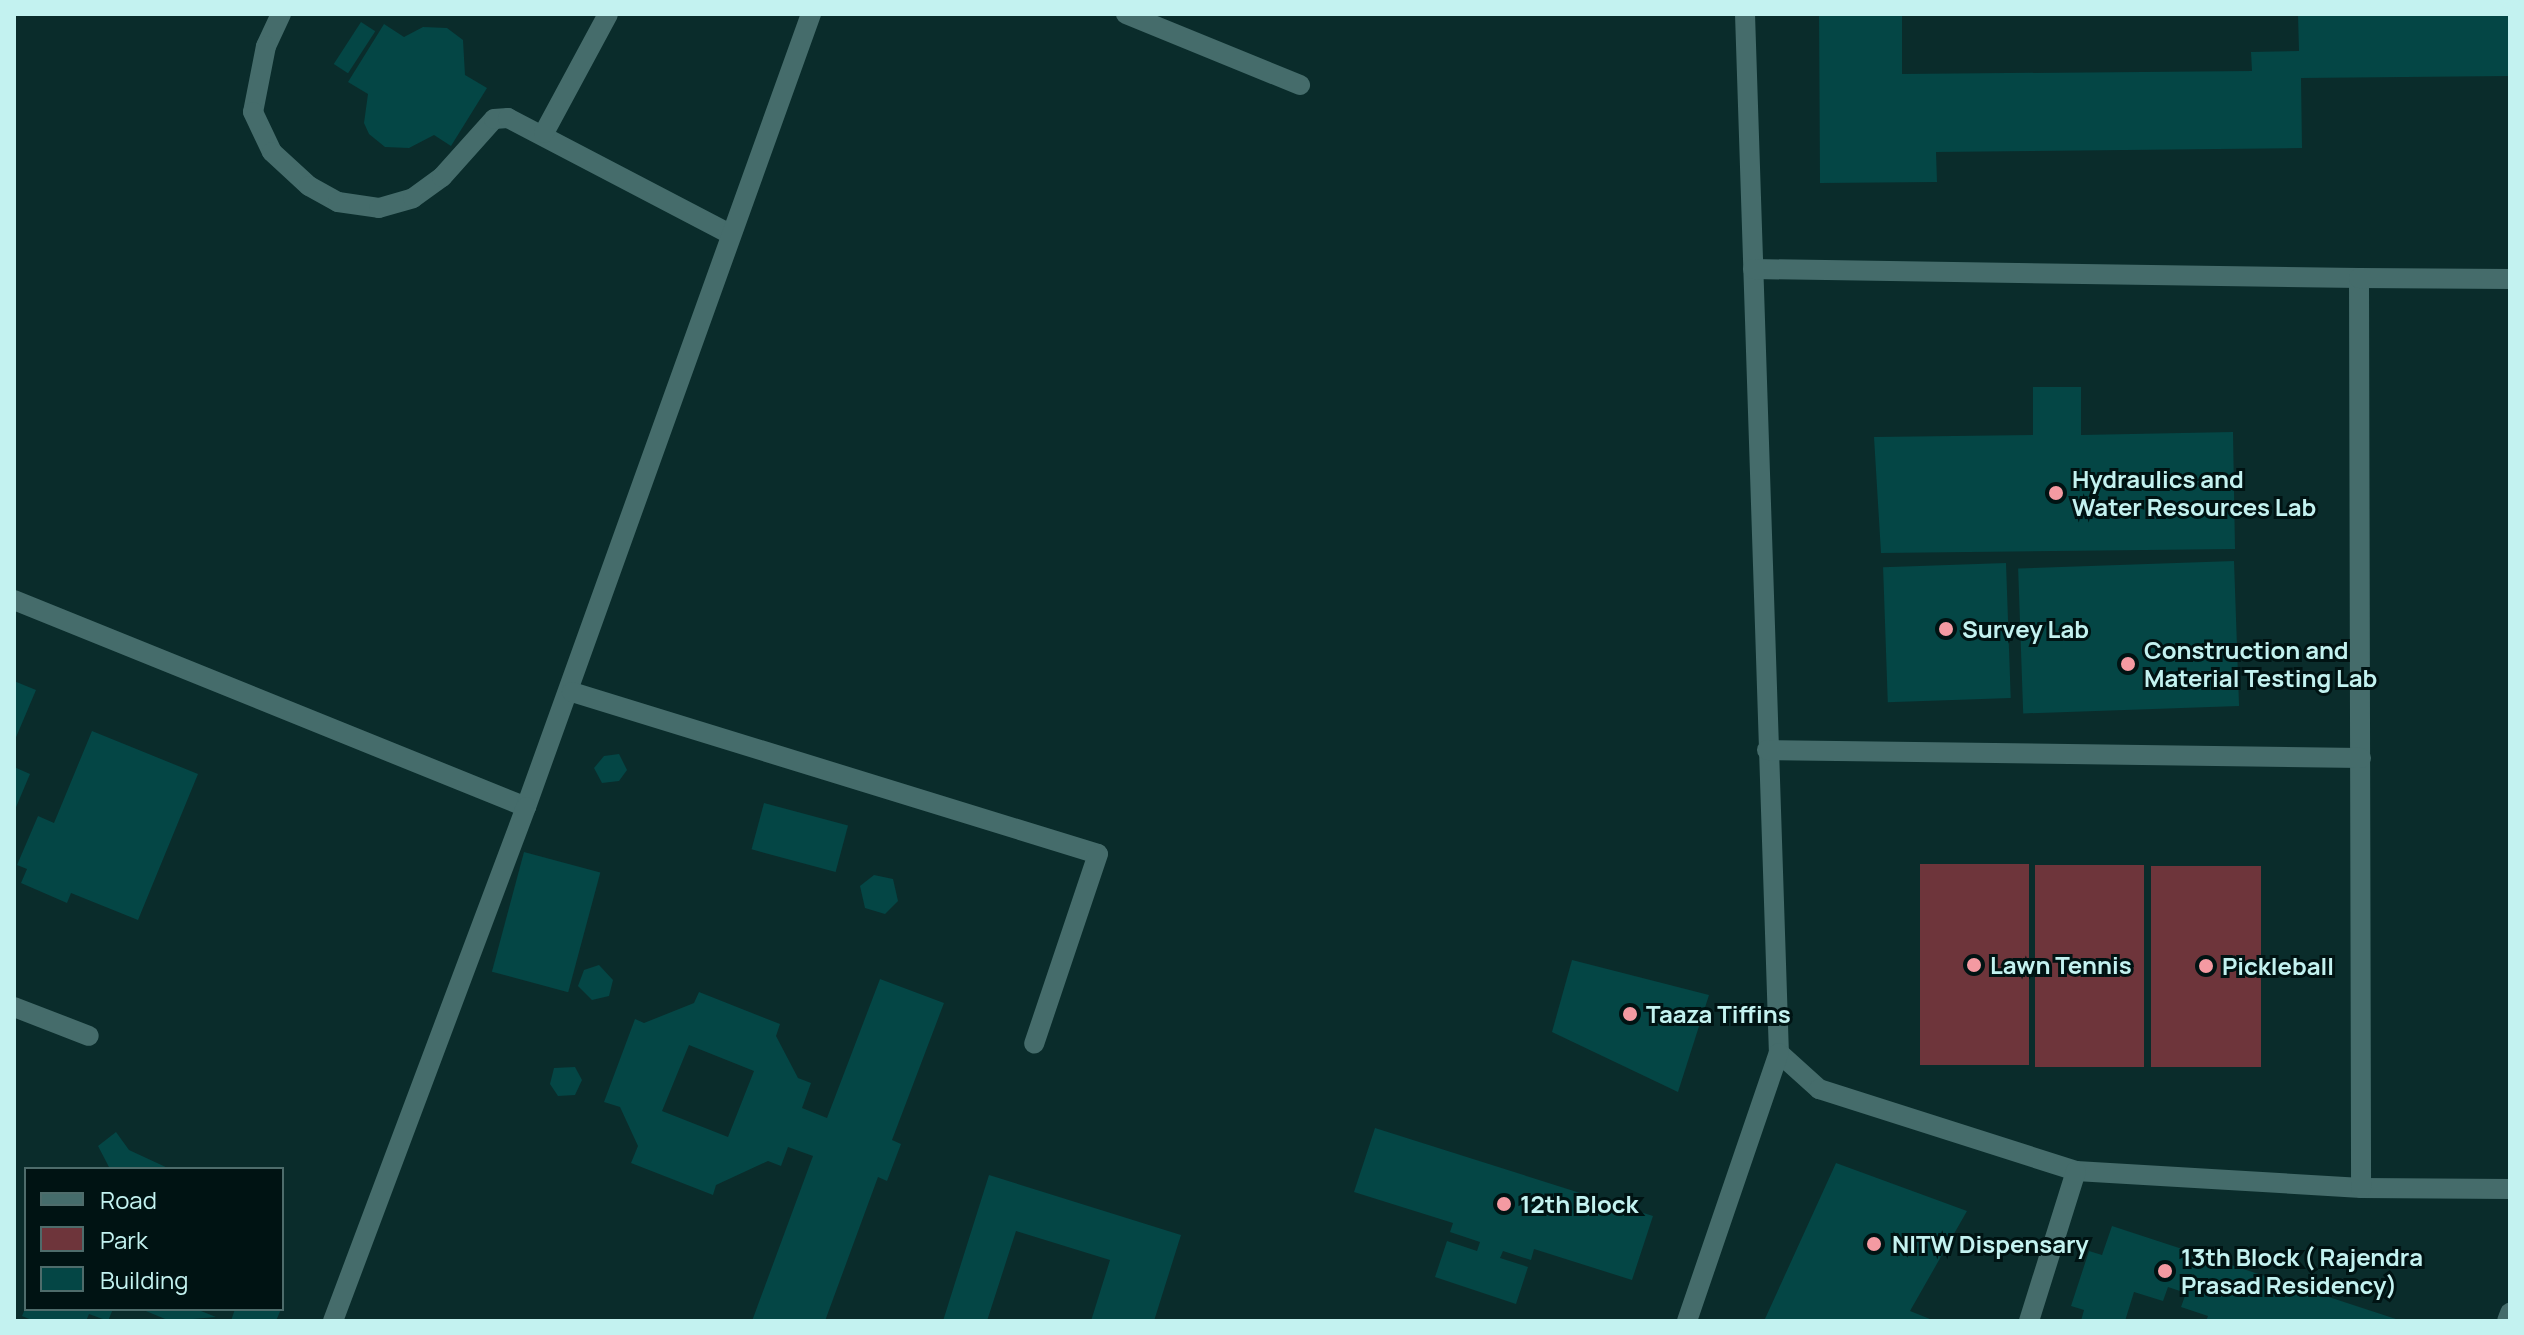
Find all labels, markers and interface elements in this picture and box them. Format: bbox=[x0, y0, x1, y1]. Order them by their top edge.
place label: Hydraulics and Water Resources Lab bbox=[2072, 465, 2316, 521]
marker: Hydraulics and Water Resources Lab bbox=[2047, 484, 2065, 502]
place label: Survey Lab bbox=[1962, 615, 2089, 643]
marker: Survey Lab bbox=[1937, 620, 1955, 638]
place label: Construction and Material Testing Lab bbox=[2144, 636, 2377, 692]
marker: Construction and Material Testing Lab bbox=[2119, 655, 2137, 673]
place label: Lawn Tennis bbox=[1990, 951, 2132, 979]
place label: Pickleball bbox=[2222, 952, 2334, 980]
marker: Lawn Tennis bbox=[1965, 956, 1983, 974]
marker: Pickleball bbox=[2197, 957, 2215, 975]
place label: Taaza Tiffins bbox=[1646, 1000, 1791, 1028]
marker: Taaza Tiffins bbox=[1621, 1005, 1639, 1023]
legend bbox=[24, 1167, 284, 1311]
text: Road bbox=[100, 1183, 157, 1216]
place label: 12th Block bbox=[1520, 1190, 1638, 1218]
marker: 12th Block bbox=[1495, 1195, 1513, 1213]
text: Park bbox=[100, 1223, 148, 1256]
place label: NITW Dispensary bbox=[1892, 1230, 2089, 1258]
marker: NITW Dispensary bbox=[1863, 1233, 1885, 1255]
place label: 13th Block ( Rajendra Prasad Residency) bbox=[2181, 1243, 2423, 1299]
marker: 13th Block ( Rajendra Prasad Residency) bbox=[2156, 1262, 2174, 1280]
text: Building bbox=[100, 1263, 188, 1296]

